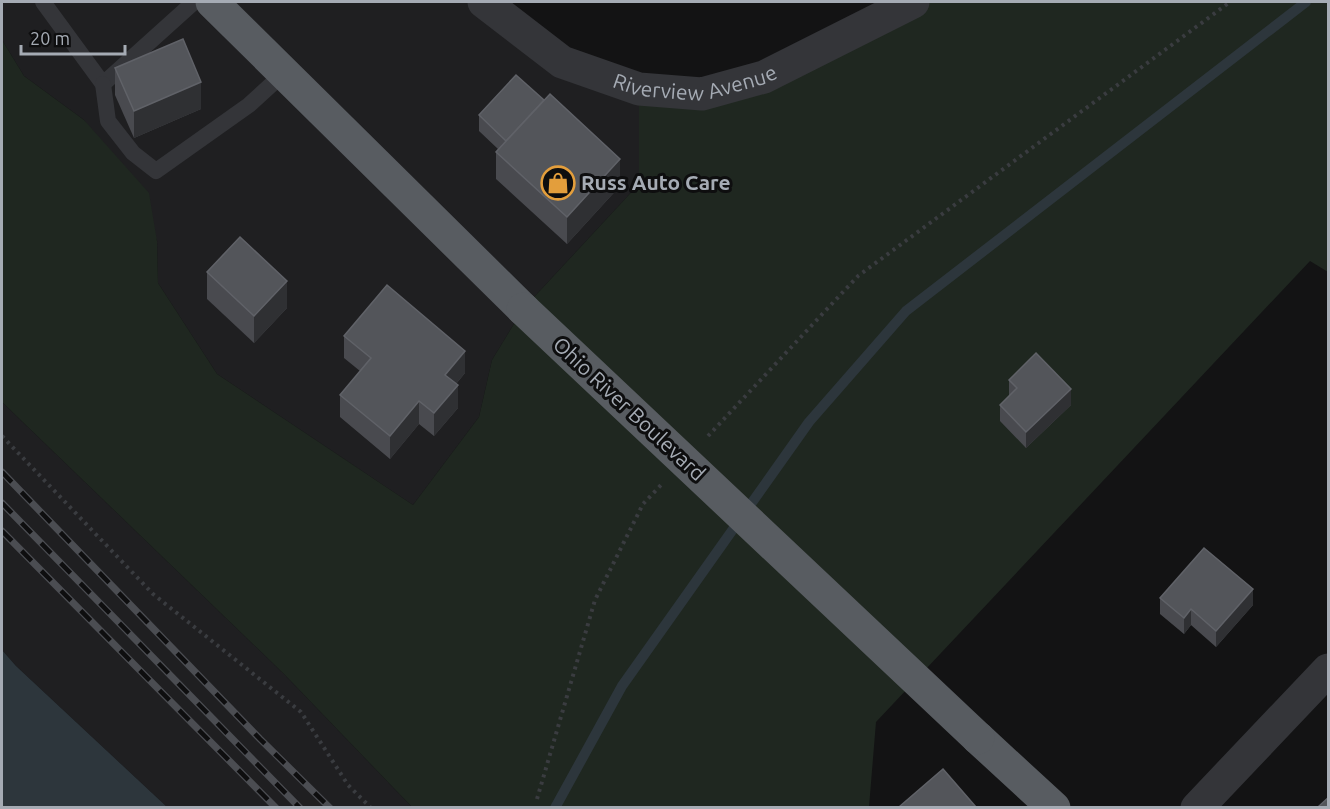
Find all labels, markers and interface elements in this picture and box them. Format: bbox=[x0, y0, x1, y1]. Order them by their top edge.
scale bar bbox=[21, 18, 124, 56]
text: 20 m bbox=[30, 28, 70, 48]
street label: Riverview Avenue bbox=[610, 59, 781, 105]
shop icon: Russ Auto Care bbox=[540, 165, 576, 201]
place label: Russ Auto Care bbox=[581, 170, 731, 194]
street label: Ohio River Boulevard bbox=[549, 332, 711, 485]

